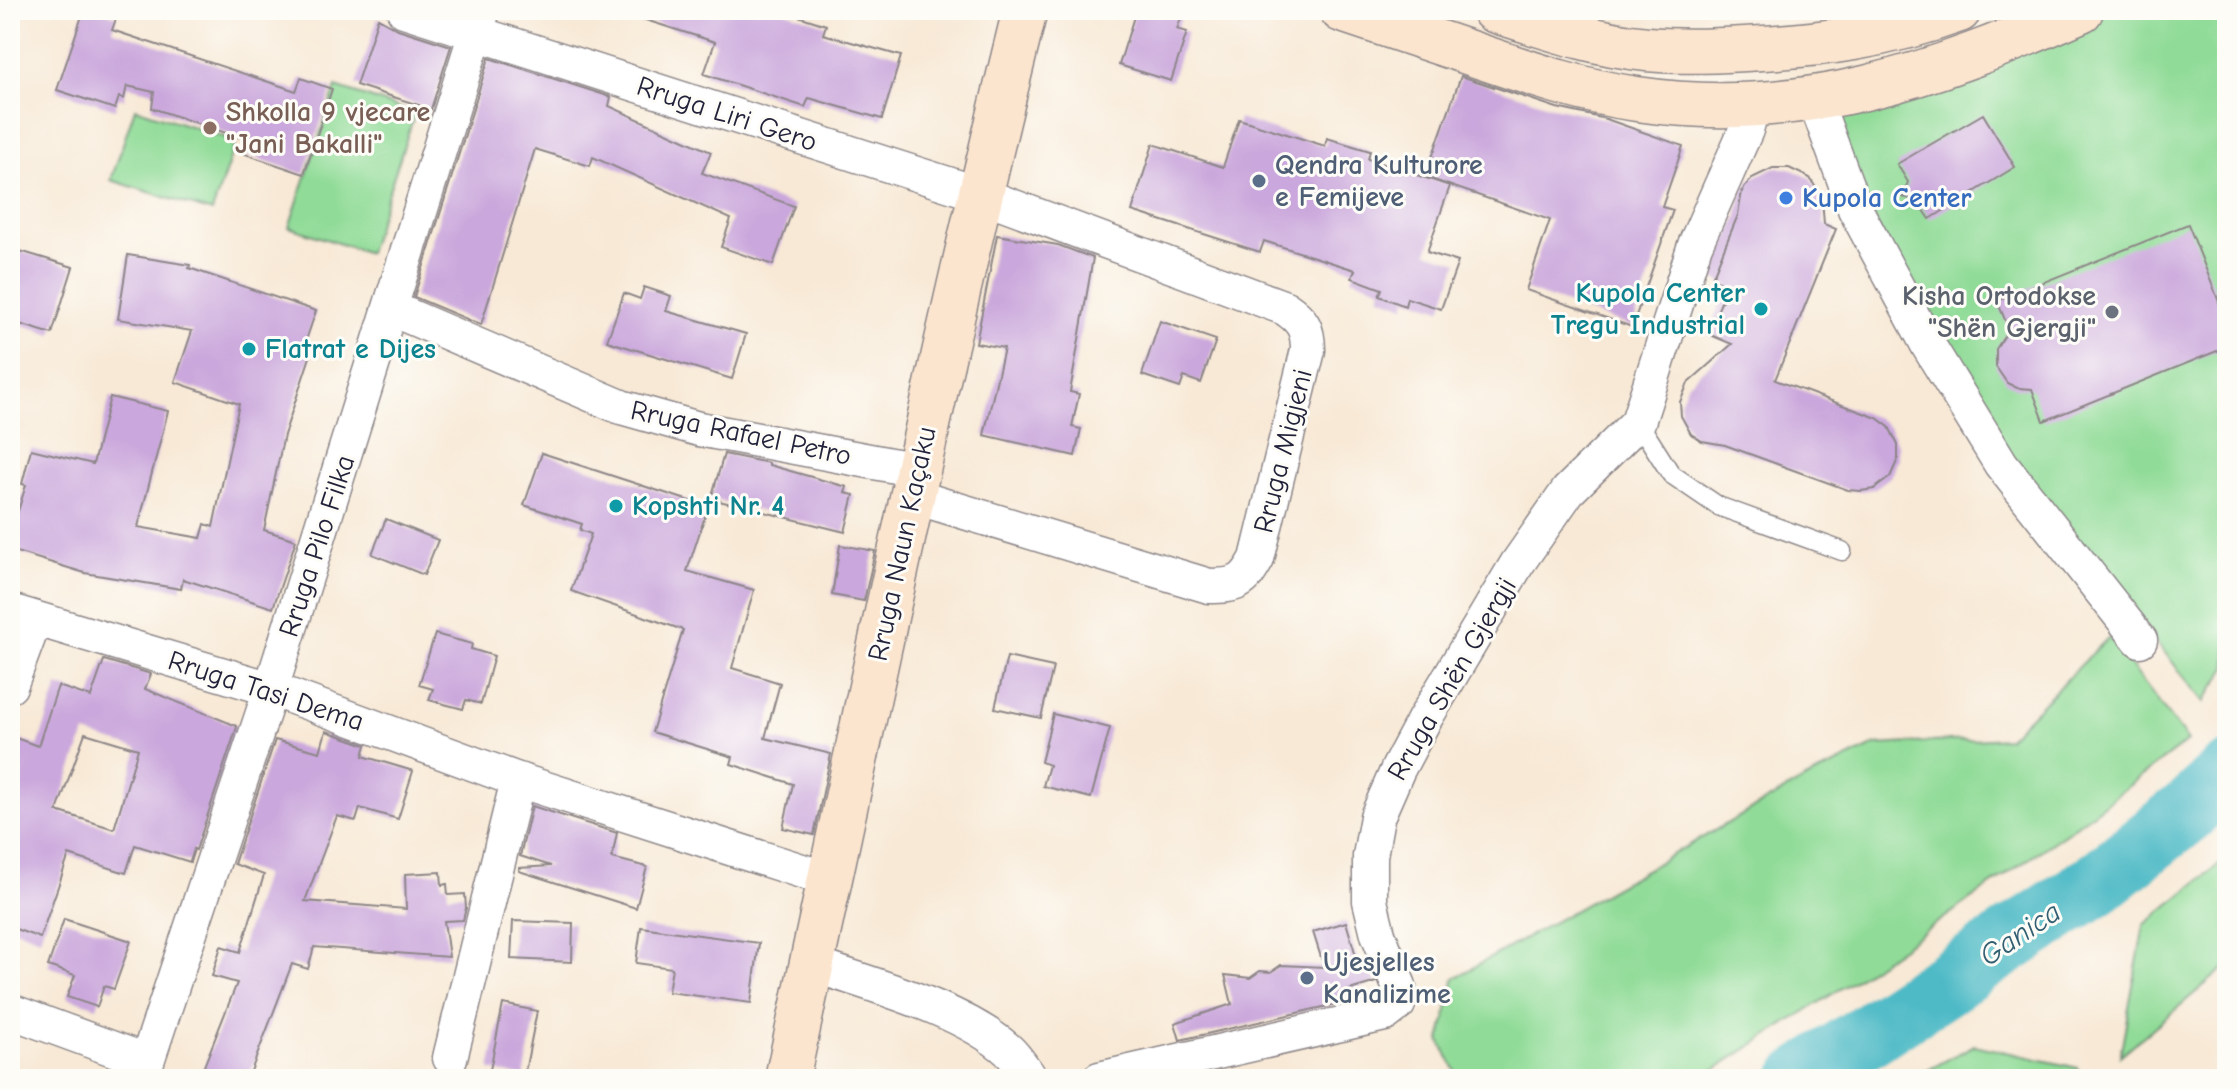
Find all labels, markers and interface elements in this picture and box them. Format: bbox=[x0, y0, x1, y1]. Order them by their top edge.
street label: Rruga Liri Gero bbox=[633, 70, 821, 158]
place label: Shkolla 9 vjecare "Jani Bakalli" bbox=[226, 96, 431, 160]
marker: Shkolla 9 vjecare "Jani Bakalli" bbox=[201, 119, 219, 137]
place label: Qendra Kulturore e Femijeve bbox=[1275, 149, 1483, 213]
marker: Qendra Kulturore e Femijeve bbox=[1250, 172, 1268, 190]
place label: Kupola Center bbox=[1802, 182, 1972, 214]
marker: Kupola Center bbox=[1777, 189, 1795, 207]
place label: Kupola Center Tregu Industrial bbox=[1551, 277, 1746, 341]
place label: Kisha Ortodokse "Shën Gjergji" bbox=[1902, 280, 2096, 344]
marker: Kupola Center Tregu Industrial bbox=[1752, 300, 1770, 318]
marker: Kisha Ortodokse "Shën Gjergji" bbox=[2103, 303, 2121, 321]
place label: Flatrat e Dijes bbox=[265, 333, 436, 365]
marker: Flatrat e Dijes bbox=[240, 340, 258, 358]
street label: Rruga Migjeni bbox=[1247, 366, 1319, 536]
street label: Rruga Rafael Petro bbox=[628, 394, 854, 472]
street label: Rruga Naun Kaçaku bbox=[862, 424, 942, 664]
street label: Rruga Pilo Filka bbox=[273, 451, 361, 641]
place label: Kopshti Nr. 4 bbox=[632, 490, 784, 522]
marker: Kopshti Nr. 4 bbox=[607, 497, 625, 515]
street label: Rruga Shën Gjergji bbox=[1381, 572, 1523, 786]
street label: Rruga Tasi Dema bbox=[164, 644, 368, 738]
water label: Ganica bbox=[1973, 894, 2067, 974]
place label: Ujesjelles Kanalizime bbox=[1323, 946, 1451, 1010]
marker: Ujesjelles Kanalizime bbox=[1298, 969, 1316, 987]

